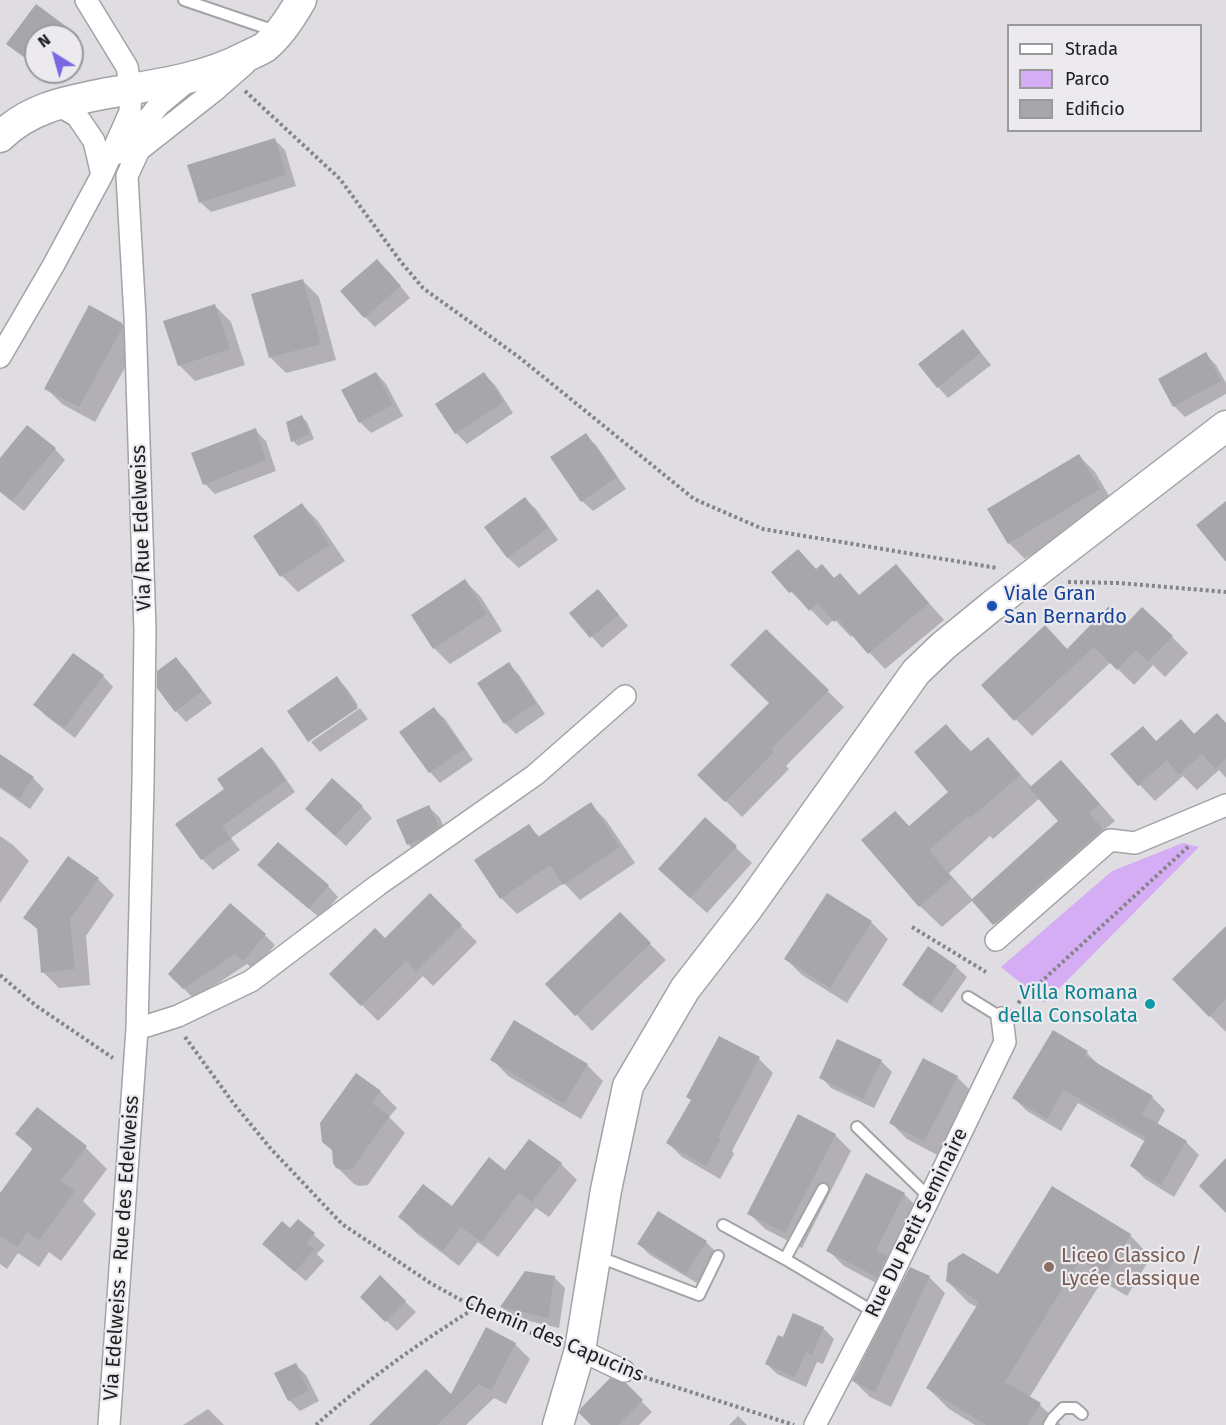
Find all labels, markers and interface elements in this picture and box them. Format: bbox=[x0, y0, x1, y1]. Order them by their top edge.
north arrow bbox=[24, 24, 84, 84]
legend bbox=[1007, 24, 1202, 132]
text: N bbox=[34, 30, 54, 52]
text: Strada bbox=[1065, 38, 1118, 60]
text: Parco bbox=[1065, 68, 1109, 90]
text: Edificio bbox=[1065, 98, 1125, 120]
street label: Via/Rue Edelweiss bbox=[127, 444, 157, 612]
place label: Viale Gran San Bernardo bbox=[1004, 582, 1127, 629]
marker: Viale Gran San Bernardo bbox=[985, 599, 999, 613]
place label: Villa Romana della Consolata bbox=[998, 981, 1138, 1028]
marker: Villa Romana della Consolata bbox=[1143, 997, 1157, 1011]
street label: Via Edelweiss - Rue des Edelweiss bbox=[99, 1095, 145, 1401]
street label: Rue Du Petit Seminaire bbox=[861, 1124, 973, 1322]
place label: Liceo Classico / Lycée classique bbox=[1061, 1244, 1202, 1291]
marker: Liceo Classico / Lycée classique bbox=[1042, 1260, 1056, 1274]
street label: Chemin des Capucins bbox=[461, 1290, 647, 1388]

